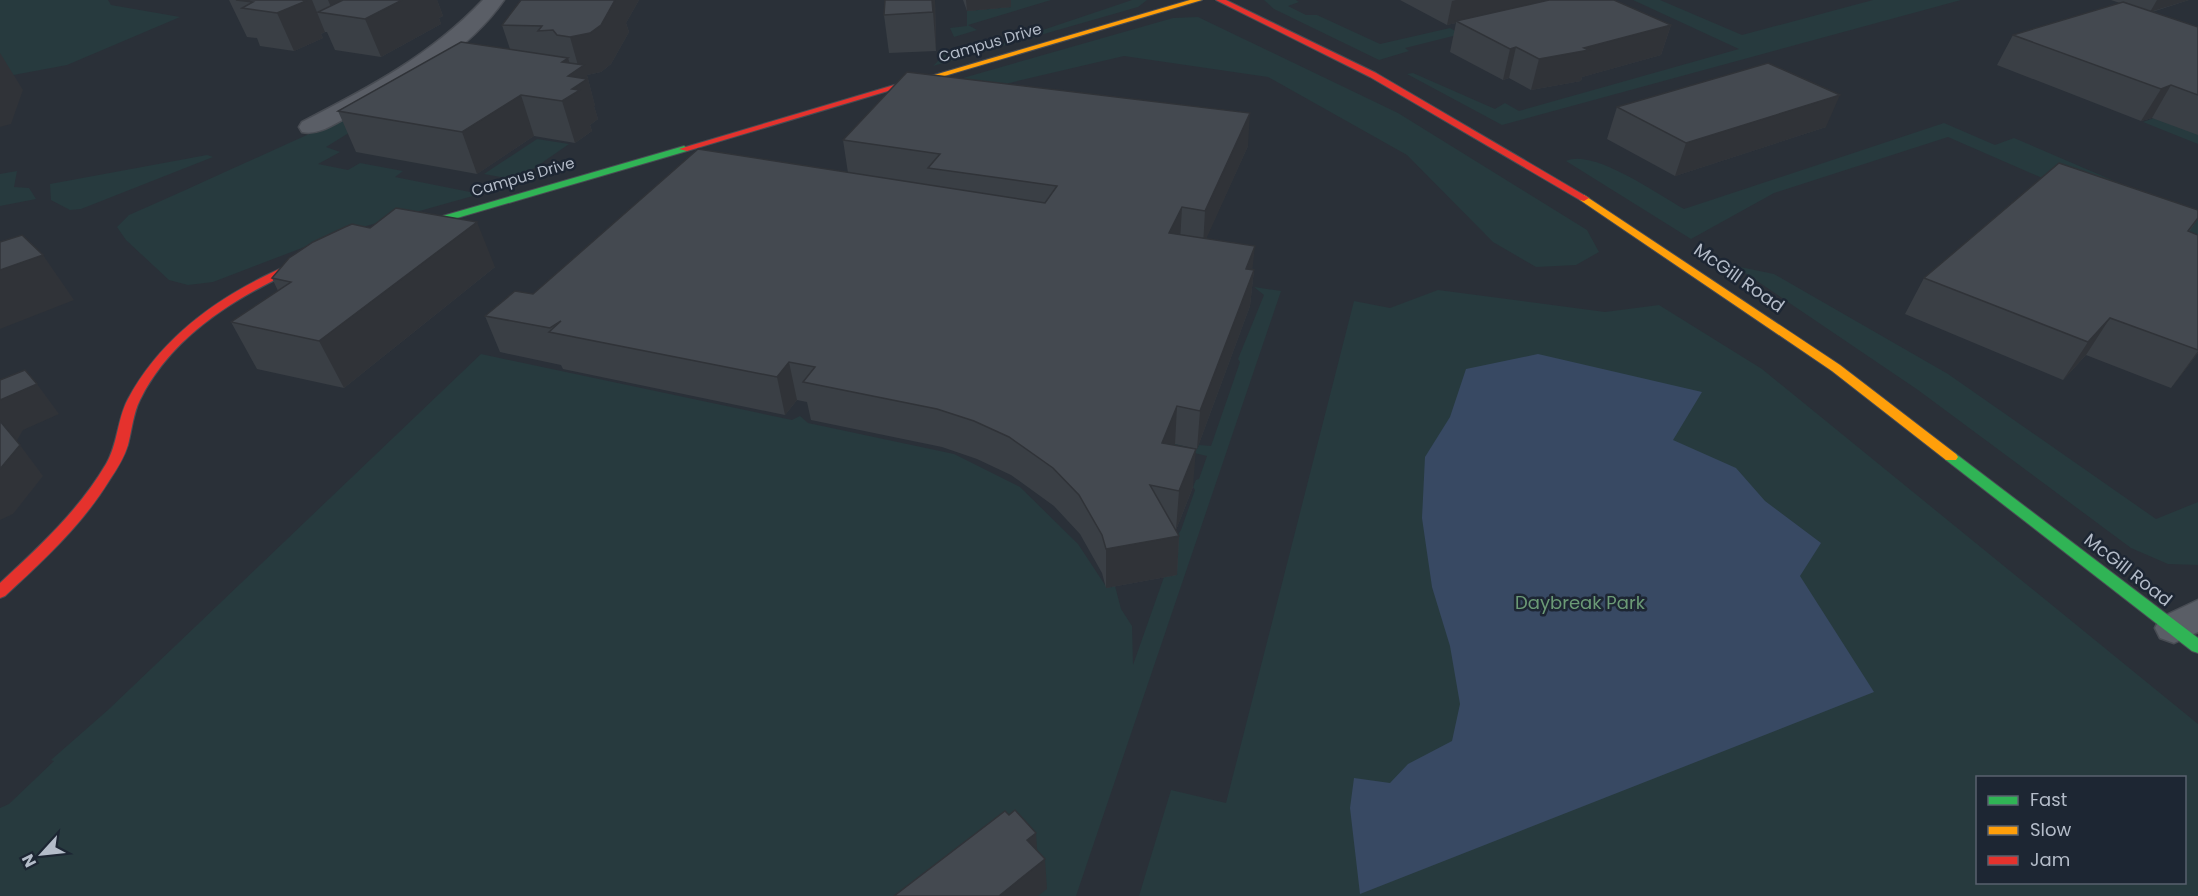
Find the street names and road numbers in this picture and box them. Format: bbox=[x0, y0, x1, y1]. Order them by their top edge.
street label: Campus Drive bbox=[936, 18, 1044, 67]
street label: Campus Drive bbox=[469, 152, 577, 201]
street label: McGill Road bbox=[1689, 237, 1790, 318]
street label: McGill Road bbox=[2079, 527, 2178, 612]

